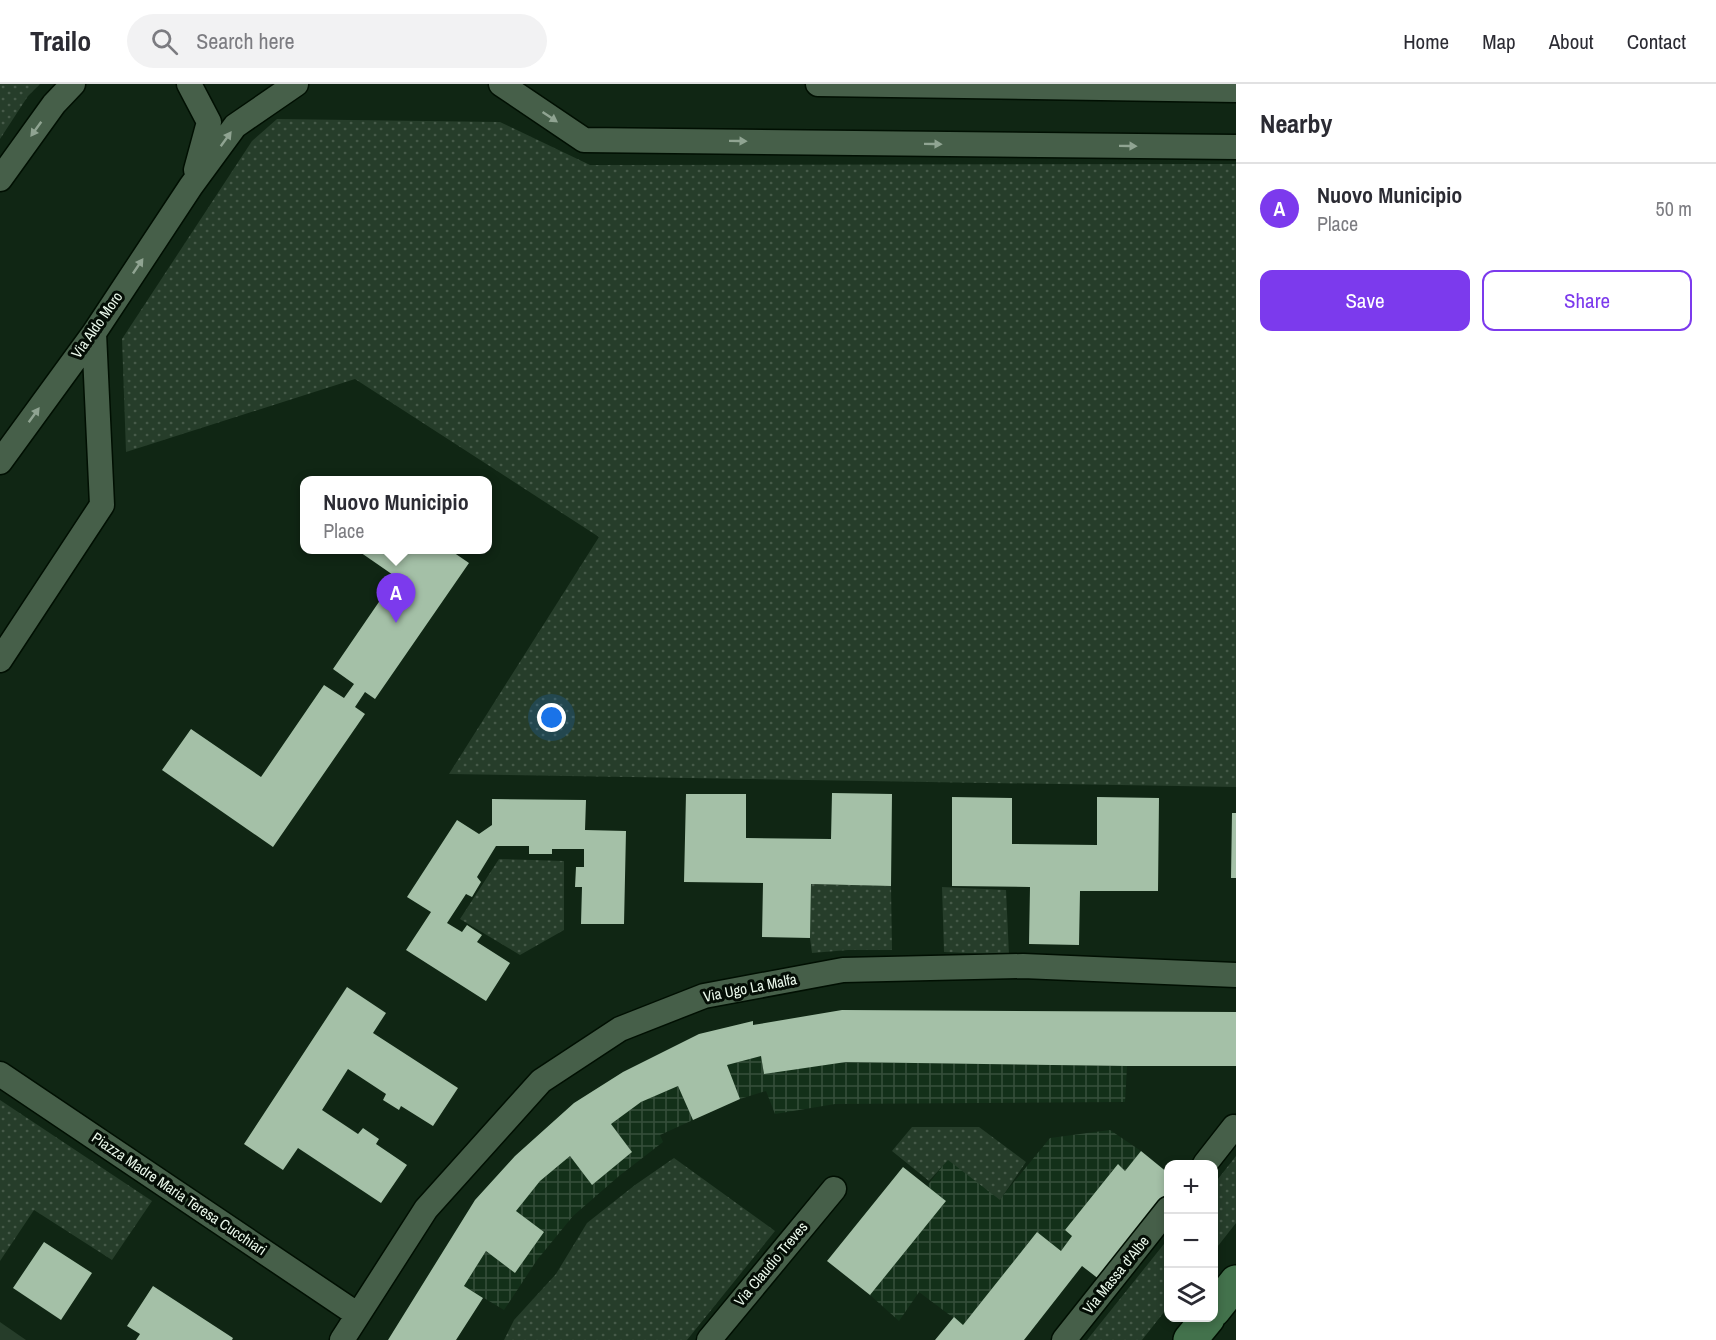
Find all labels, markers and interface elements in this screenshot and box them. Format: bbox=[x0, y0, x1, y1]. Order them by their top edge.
search box bbox=[127, 14, 547, 68]
text: Trailo bbox=[30, 22, 91, 60]
icon: search bbox=[148, 25, 181, 58]
text: Search here bbox=[196, 26, 295, 56]
text: Home bbox=[1403, 27, 1449, 56]
text: Map bbox=[1482, 27, 1516, 56]
text: About bbox=[1549, 27, 1594, 56]
text: Contact bbox=[1627, 27, 1686, 56]
text: Nearby bbox=[1260, 106, 1332, 141]
one-way arrow bbox=[542, 111, 558, 122]
one-way arrow bbox=[30, 122, 42, 137]
one-way arrow bbox=[220, 132, 232, 148]
one-way arrow bbox=[728, 137, 747, 146]
one-way arrow bbox=[923, 139, 942, 149]
one-way arrow bbox=[1118, 141, 1137, 151]
text: Nuovo Municipio bbox=[1317, 180, 1462, 210]
text: A bbox=[1274, 195, 1285, 222]
text: 50 m bbox=[1656, 195, 1692, 222]
text: Place bbox=[1317, 210, 1358, 237]
one-way arrow bbox=[132, 259, 144, 275]
button: Save bbox=[1260, 270, 1470, 331]
button: Share bbox=[1482, 270, 1692, 331]
street label: Via Aldo Moro bbox=[66, 287, 127, 362]
one-way arrow bbox=[28, 407, 40, 423]
popup bbox=[300, 476, 492, 554]
text: Nuovo Municipio bbox=[323, 487, 469, 517]
text: Place bbox=[323, 517, 364, 544]
pin: A bbox=[376, 574, 416, 623]
your location bbox=[537, 703, 566, 732]
street label: Via Ugo La Malfa bbox=[701, 968, 799, 1007]
street label: Piazza Madre Maria Teresa Cucchiari bbox=[88, 1127, 271, 1260]
map controls bbox=[1164, 1160, 1218, 1322]
button: + bbox=[1164, 1160, 1218, 1214]
button: − bbox=[1164, 1214, 1218, 1268]
street label: Via Claudio Treves bbox=[729, 1217, 812, 1310]
street label: Via Massa d'Albe bbox=[1078, 1231, 1154, 1318]
button: layers bbox=[1164, 1268, 1218, 1322]

